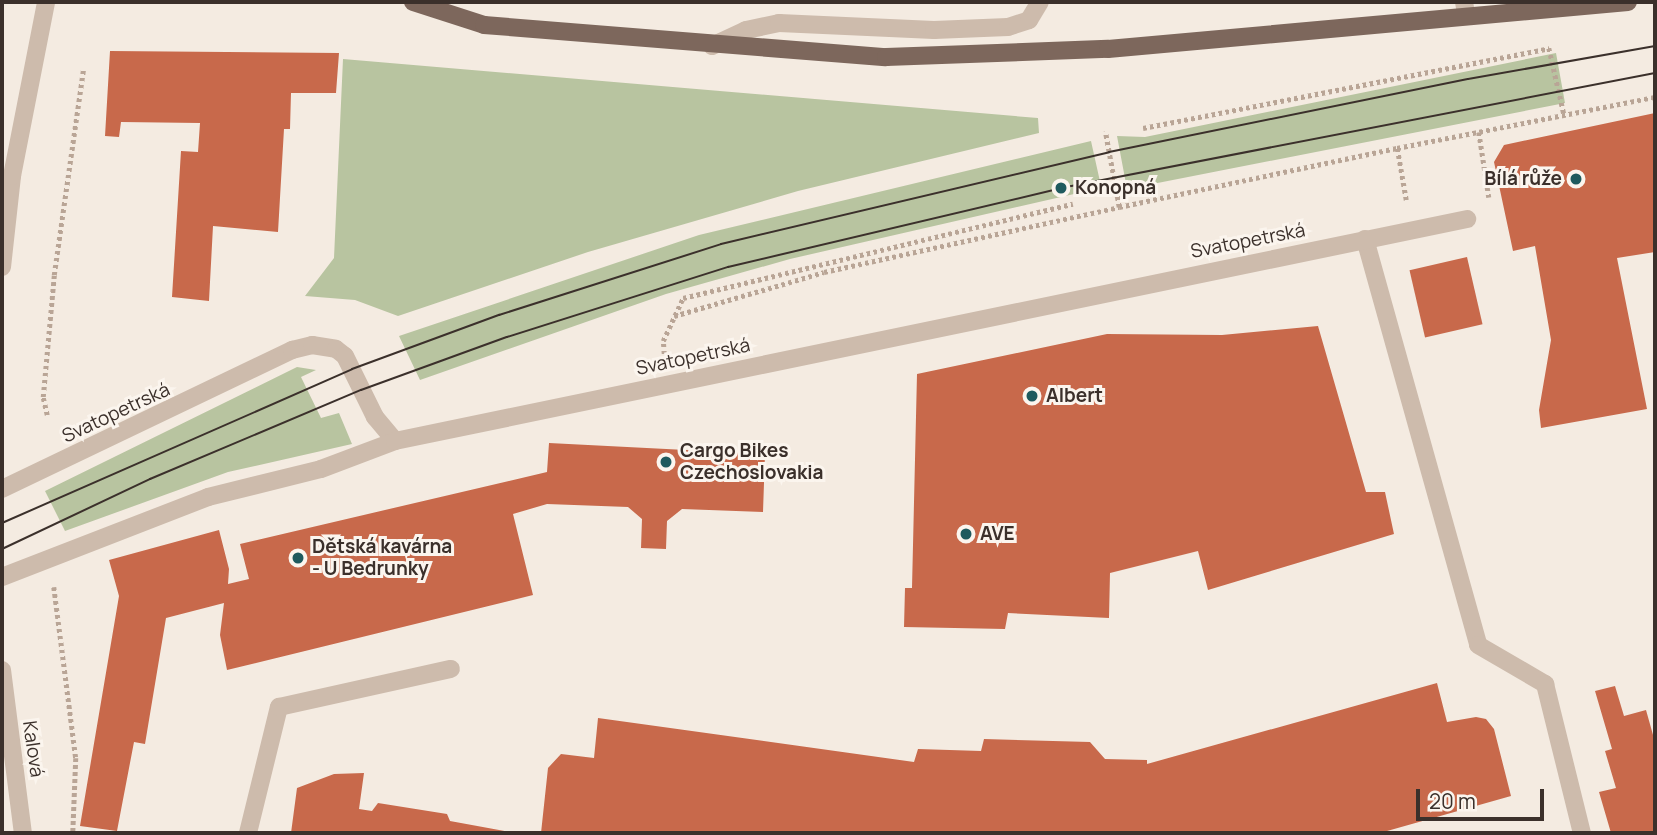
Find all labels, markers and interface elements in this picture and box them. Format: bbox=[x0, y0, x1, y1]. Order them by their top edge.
place label: Bílá růže bbox=[1484, 168, 1562, 190]
marker: Bílá růže bbox=[1568, 171, 1584, 187]
place label: Konopná bbox=[1075, 177, 1156, 199]
marker: Konopná bbox=[1053, 180, 1069, 196]
street label: Svatopetrská bbox=[1189, 219, 1307, 263]
street label: Svatopetrská bbox=[634, 334, 752, 380]
street label: Svatopetrská bbox=[59, 378, 173, 448]
place label: Albert bbox=[1046, 385, 1103, 407]
marker: Albert bbox=[1024, 388, 1040, 404]
place label: Cargo Bikes Czechoslovakia bbox=[680, 440, 824, 484]
marker: Cargo Bikes Czechoslovakia bbox=[658, 454, 674, 470]
place label: AVE bbox=[980, 523, 1015, 545]
marker: AVE bbox=[958, 526, 974, 542]
place label: Dětská kavárna - U Bedrunky bbox=[312, 536, 452, 580]
marker: Dětská kavárna - U Bedrunky bbox=[290, 550, 306, 566]
street label: Kalová bbox=[18, 719, 48, 779]
scale bar bbox=[1419, 776, 1547, 820]
text: 20 m bbox=[1429, 787, 1476, 815]

